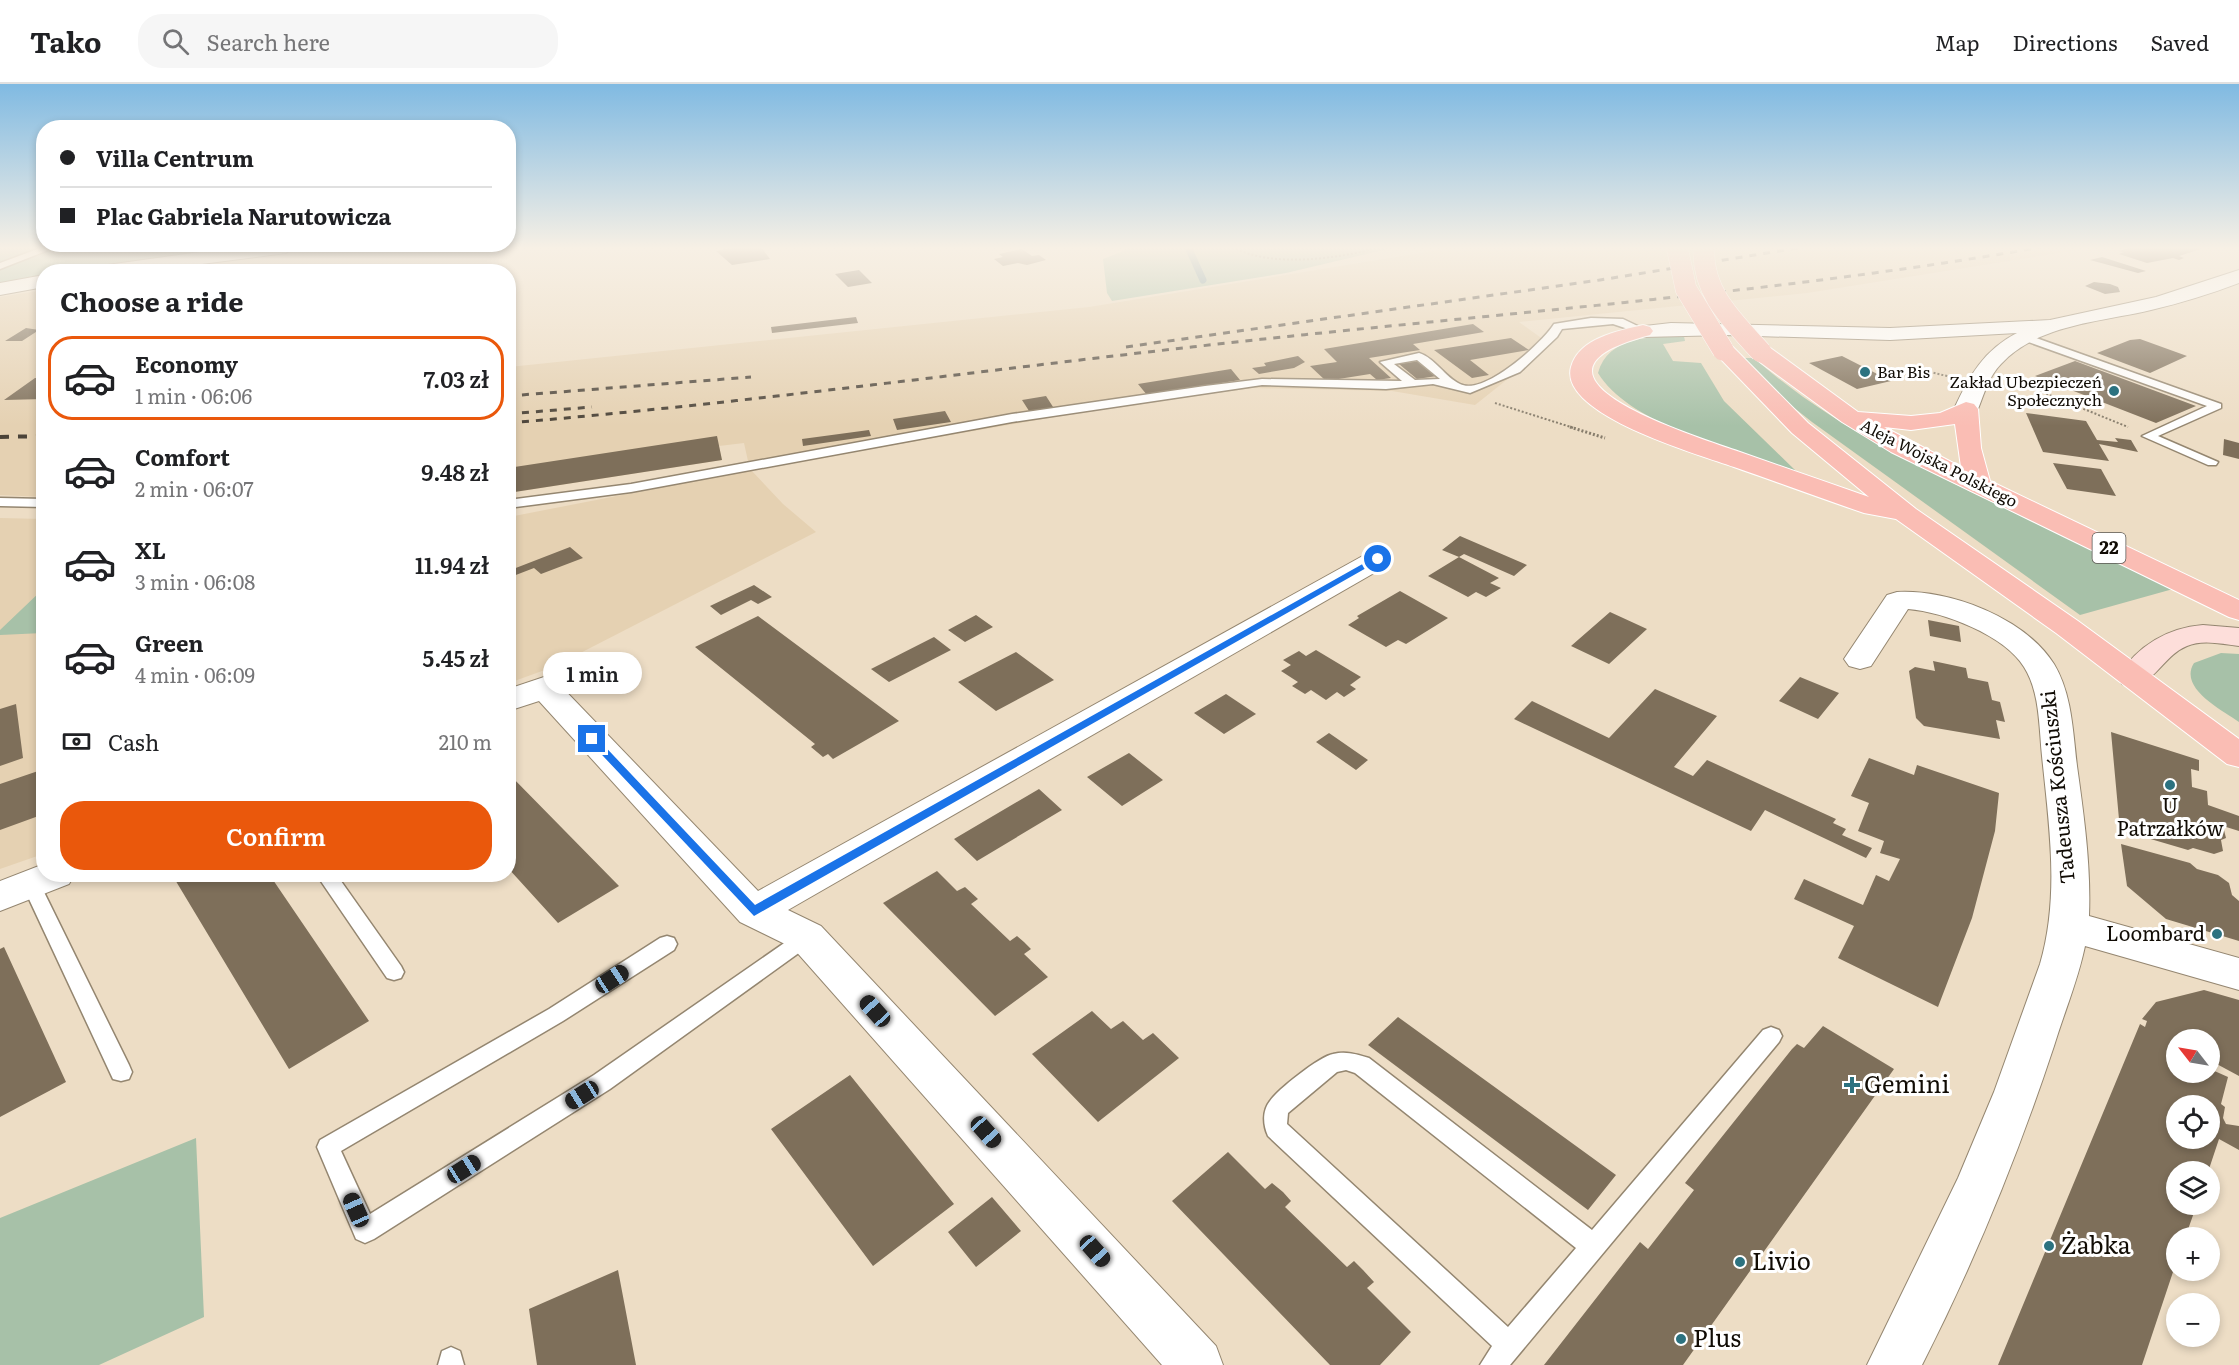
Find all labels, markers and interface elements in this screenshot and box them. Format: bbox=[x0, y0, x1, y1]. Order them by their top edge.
search box bbox=[138, 14, 558, 68]
text: Tako bbox=[30, 20, 102, 62]
icon: search bbox=[159, 25, 192, 58]
text: Search here bbox=[207, 25, 330, 58]
text: Map bbox=[1935, 26, 1980, 57]
text: Directions bbox=[2013, 26, 2118, 57]
text: Saved bbox=[2151, 26, 2209, 57]
text: Villa Centrum bbox=[96, 141, 254, 174]
text: Plac Gabriela Narutowicza bbox=[96, 199, 391, 232]
text: Choose a ride bbox=[60, 280, 243, 320]
text: Economy bbox=[135, 347, 238, 380]
icon: car bbox=[63, 351, 117, 405]
place label: Bar Bis bbox=[1877, 359, 1930, 383]
text: 7.03 zł bbox=[424, 362, 489, 395]
marker: Bar Bis bbox=[1858, 365, 1872, 379]
place label: Zakład Ubezpieczeń Społecznych bbox=[1950, 369, 2102, 411]
text: 1 min · 06:06 bbox=[135, 380, 252, 410]
marker: Zakład Ubezpieczeń Społecznych bbox=[2107, 384, 2121, 398]
street label: Aleja Wojska Polskiego bbox=[1857, 412, 2022, 512]
text: Comfort bbox=[135, 440, 230, 473]
icon: car bbox=[63, 444, 117, 498]
text: 9.48 zł bbox=[421, 455, 489, 488]
text: 2 min · 06:07 bbox=[135, 473, 254, 503]
text: XL bbox=[135, 533, 166, 566]
road number: 22 bbox=[2092, 533, 2126, 563]
icon: car bbox=[63, 537, 117, 591]
route start bbox=[1364, 545, 1391, 572]
text: 11.94 zł bbox=[415, 548, 489, 581]
text: 3 min · 06:08 bbox=[135, 566, 255, 596]
text: Green bbox=[135, 626, 204, 659]
icon: car bbox=[63, 630, 117, 684]
text: 5.45 zł bbox=[423, 641, 489, 674]
callout: 1 min bbox=[542, 652, 642, 694]
text: 1 min bbox=[566, 658, 619, 688]
text: 4 min · 06:09 bbox=[135, 659, 255, 689]
street label: Tadeusza Kościuszki bbox=[2031, 689, 2081, 885]
icon: cash bbox=[60, 725, 93, 758]
text: Cash bbox=[108, 725, 159, 758]
route end bbox=[578, 725, 605, 752]
text: 210 m bbox=[439, 726, 492, 756]
marker: U Patrzałków bbox=[2163, 778, 2177, 792]
place label: U Patrzałków bbox=[2116, 789, 2224, 842]
button: Confirm bbox=[60, 801, 492, 870]
place label: Loombard bbox=[2106, 917, 2205, 947]
marker: Loombard bbox=[2210, 927, 2224, 941]
car bbox=[592, 962, 632, 996]
car bbox=[856, 992, 894, 1030]
north arrow bbox=[2166, 1029, 2220, 1083]
map controls bbox=[2166, 1029, 2220, 1347]
place label: Gemini bbox=[1864, 1065, 1949, 1100]
car bbox=[562, 1078, 602, 1112]
marker: Gemini bbox=[1845, 1078, 1859, 1092]
button: locate bbox=[2166, 1095, 2220, 1149]
car bbox=[967, 1113, 1005, 1151]
car bbox=[444, 1152, 484, 1186]
button: layers bbox=[2166, 1161, 2220, 1215]
car bbox=[340, 1190, 372, 1230]
place label: Żabka bbox=[2061, 1226, 2131, 1261]
button: + bbox=[2166, 1227, 2220, 1281]
car bbox=[1076, 1232, 1114, 1270]
marker: Żabka bbox=[2042, 1239, 2056, 1253]
place label: Livio bbox=[1752, 1242, 1811, 1277]
marker: Livio bbox=[1733, 1255, 1747, 1269]
button: − bbox=[2166, 1293, 2220, 1347]
place label: Plus bbox=[1693, 1319, 1741, 1354]
marker: Plus bbox=[1674, 1332, 1688, 1346]

